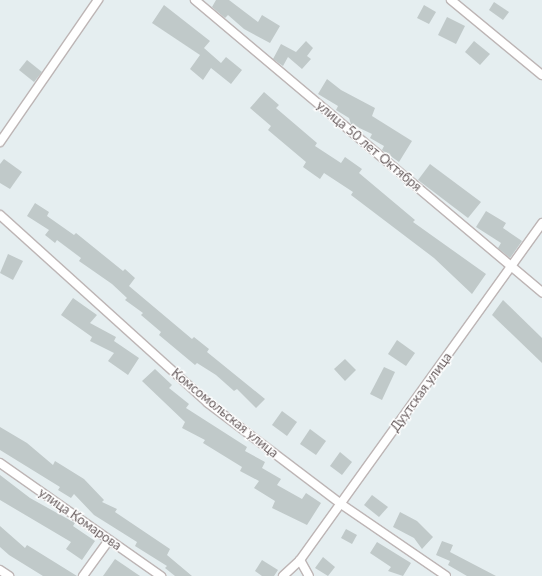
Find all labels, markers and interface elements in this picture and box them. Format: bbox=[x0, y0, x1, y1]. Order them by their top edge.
street label: улица 50 лет Октября bbox=[313, 97, 425, 195]
street label: Дуутская улица bbox=[387, 349, 455, 435]
street label: Комсомольская улица bbox=[168, 365, 282, 461]
street label: улица Комарова bbox=[36, 485, 124, 553]

